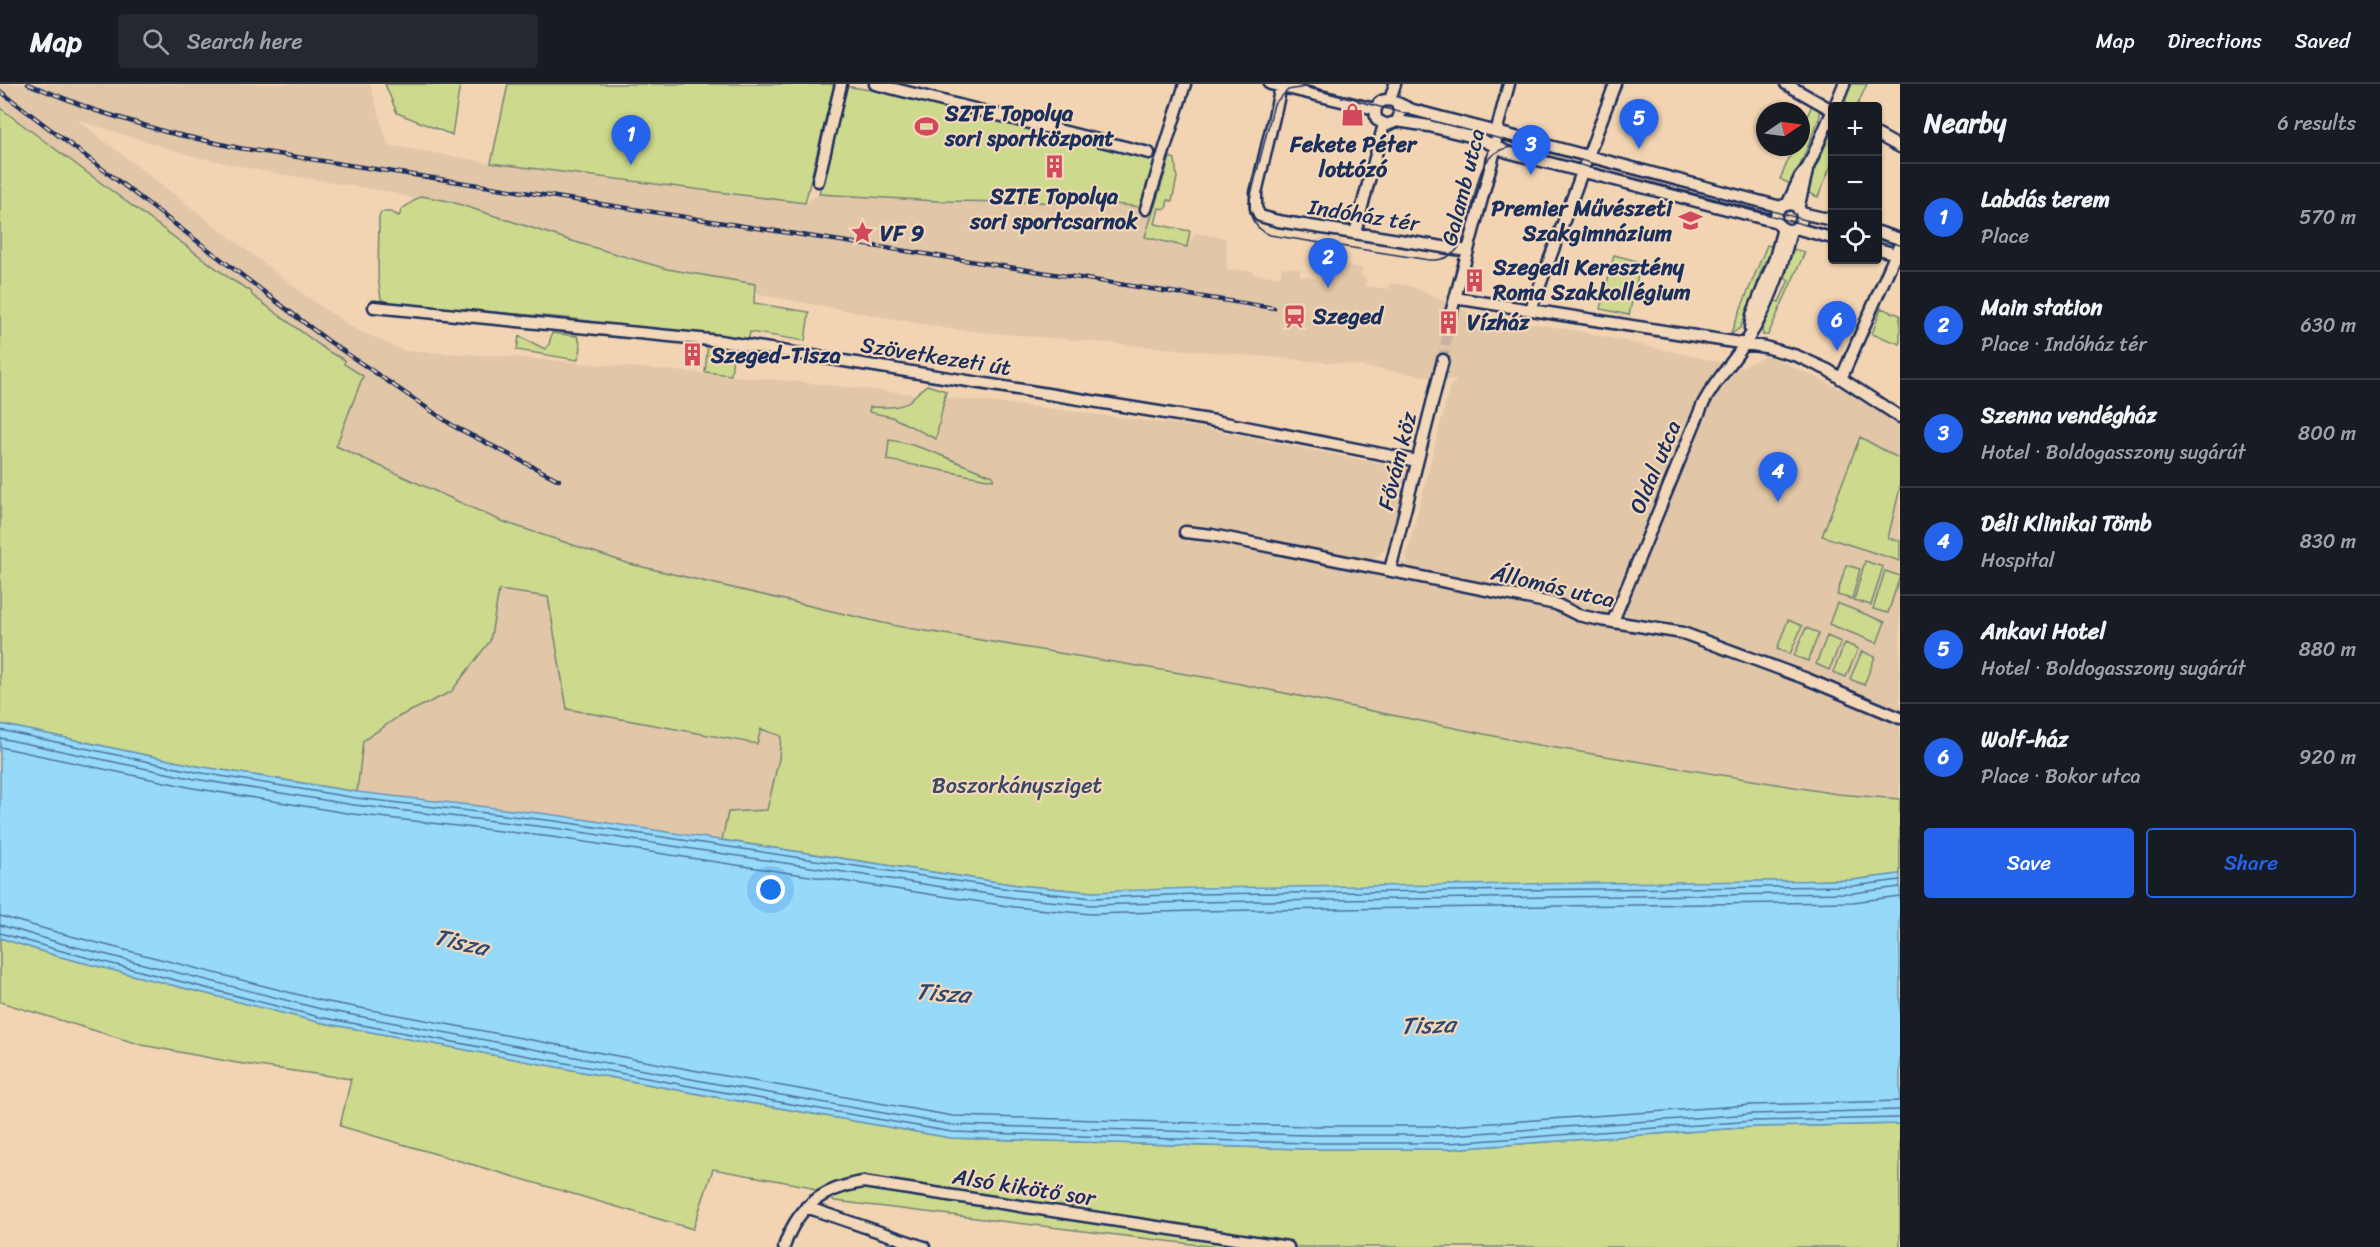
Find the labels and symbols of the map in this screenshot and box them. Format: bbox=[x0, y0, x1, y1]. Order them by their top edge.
place label: SZTE Topolya sori sportközpont bbox=[944, 94, 1114, 158]
pin: 5 bbox=[1620, 100, 1658, 149]
shop icon: Fekete Péter lottózó bbox=[1340, 102, 1366, 128]
north arrow bbox=[1756, 102, 1810, 156]
sports icon: SZTE Topolya sori sportközpont bbox=[914, 113, 940, 139]
pin: 1 bbox=[612, 116, 650, 165]
street label: Galamb utca bbox=[1430, 124, 1496, 250]
place label: Fekete Péter lottózó bbox=[1289, 125, 1418, 189]
pin: 3 bbox=[1512, 126, 1550, 175]
building icon: SZTE Topolya sori sportcsarnok bbox=[1041, 154, 1067, 180]
place label: SZTE Topolya sori sportcsarnok bbox=[969, 177, 1138, 241]
street label: Indóház tér bbox=[1305, 187, 1423, 243]
place label: Premier Művészeti Szakgimnázium bbox=[1491, 189, 1674, 253]
school or university icon: Premier Művészeti Szakgimnázium bbox=[1677, 208, 1703, 234]
place label: VF 9 bbox=[880, 214, 925, 253]
place icon: VF 9 bbox=[849, 220, 875, 246]
pin: 2 bbox=[1308, 238, 1348, 288]
place label: Szegedi Keresztény Roma Szakkollégium bbox=[1492, 248, 1691, 312]
building icon: Szegedi Keresztény Roma Szakkollégium bbox=[1462, 267, 1488, 293]
place label: Szeged bbox=[1312, 297, 1385, 336]
pin: 6 bbox=[1818, 302, 1856, 351]
station icon: Szeged bbox=[1282, 303, 1308, 329]
place label: Vízház bbox=[1467, 303, 1530, 342]
building icon: Vízház bbox=[1436, 309, 1462, 335]
street label: Szövetkezeti út bbox=[858, 325, 1014, 387]
place label: Szeged-Tisza bbox=[710, 336, 841, 375]
building icon: Szeged-Tisza bbox=[680, 342, 706, 368]
street label: Fővám köz bbox=[1366, 407, 1428, 514]
street label: Oldal utca bbox=[1618, 414, 1692, 520]
pin: 4 bbox=[1758, 452, 1798, 502]
street label: Állomás utca bbox=[1487, 553, 1618, 619]
park label: Boszorkánysziget bbox=[932, 766, 1103, 805]
your location bbox=[756, 875, 785, 904]
water label: Tisza bbox=[430, 915, 495, 969]
water label: Tisza bbox=[914, 970, 975, 1016]
water label: Tisza bbox=[1400, 1003, 1459, 1047]
street label: Alsó kikötő sor bbox=[949, 1156, 1100, 1218]

